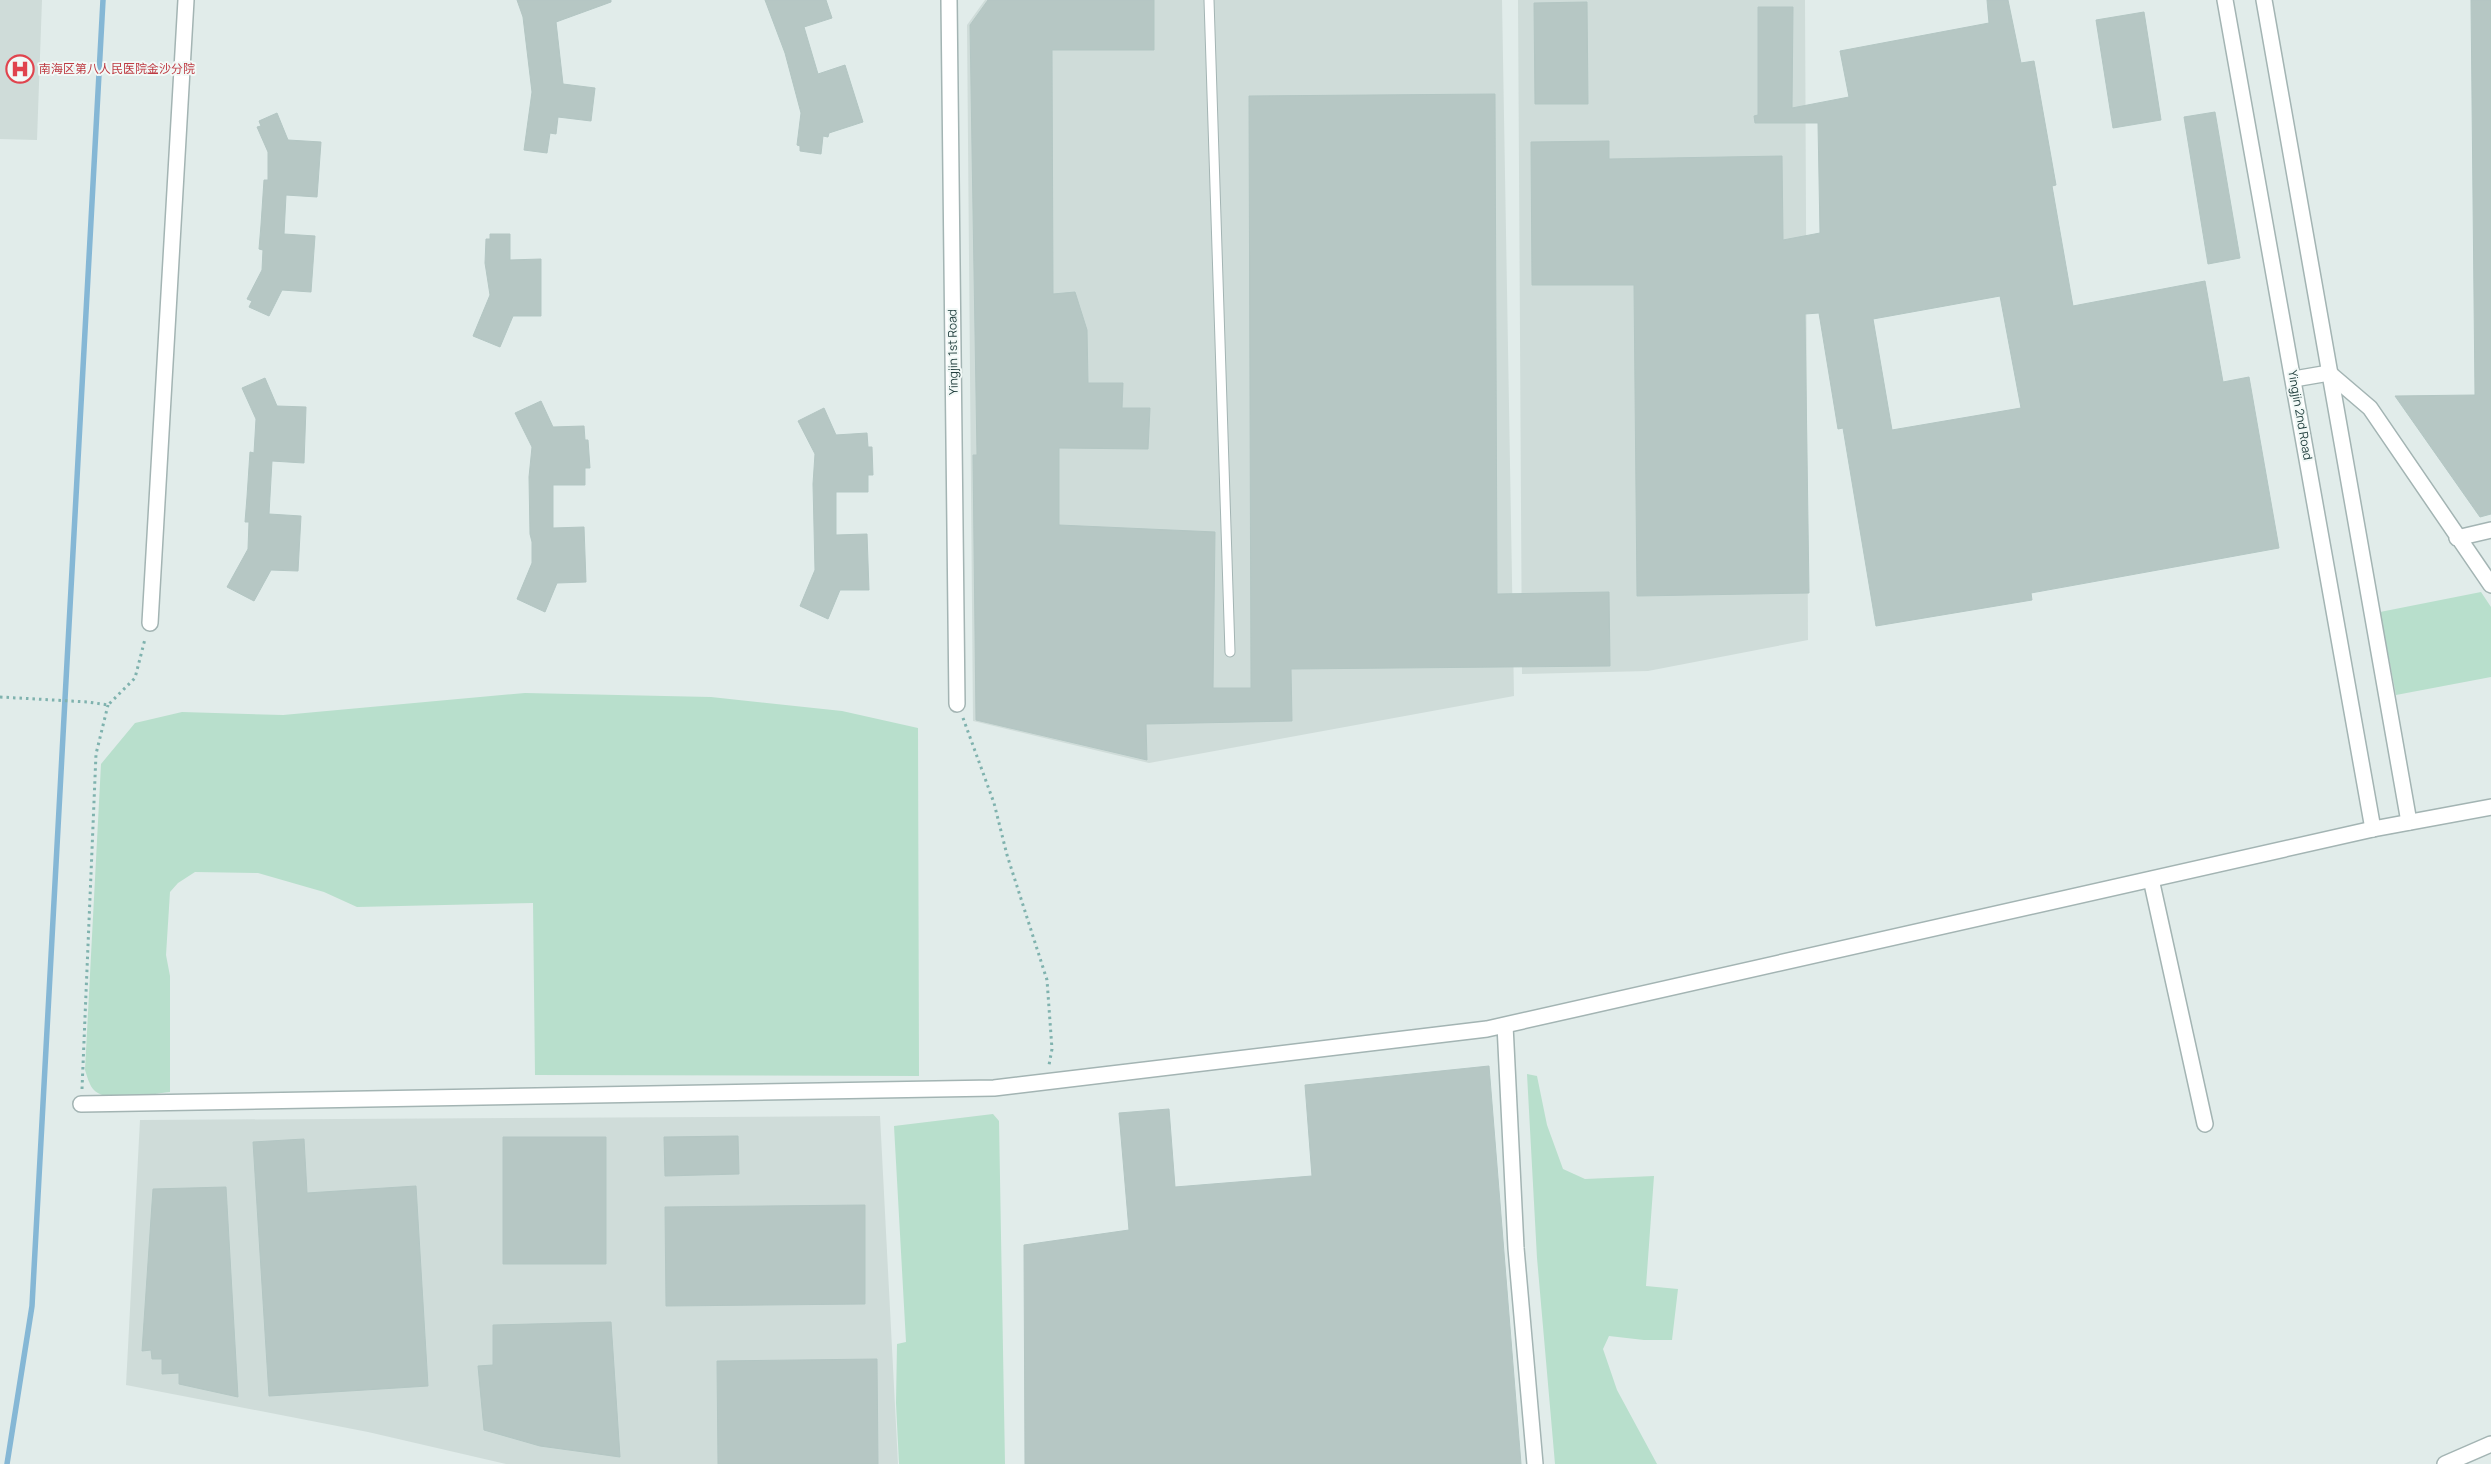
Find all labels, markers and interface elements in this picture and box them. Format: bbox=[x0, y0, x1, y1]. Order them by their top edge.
hospital icon: 南海区第八人民医院金沙分院 bbox=[5, 54, 35, 84]
place label: 南海区第八人民医院金沙分院 bbox=[39, 60, 195, 77]
street label: Yingjin 1st Road bbox=[943, 309, 962, 395]
street label: Yingjin 2nd Road bbox=[2284, 369, 2317, 461]

